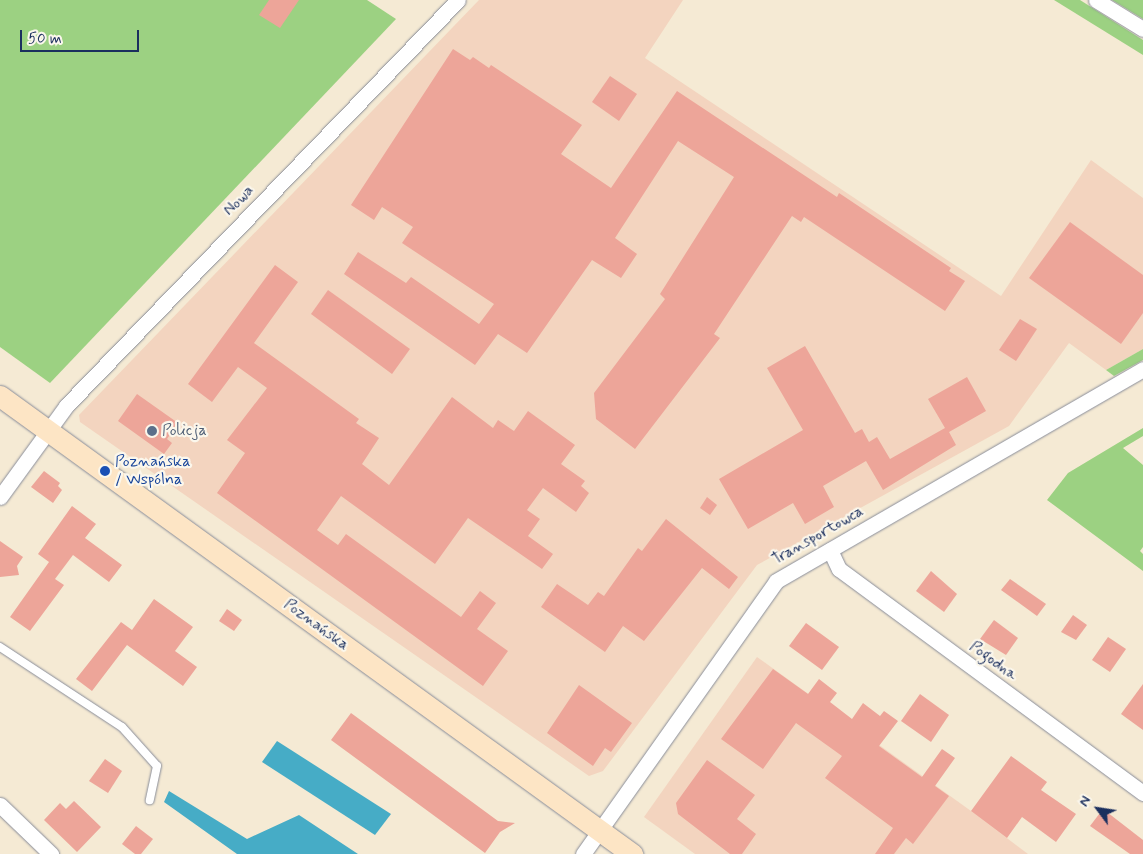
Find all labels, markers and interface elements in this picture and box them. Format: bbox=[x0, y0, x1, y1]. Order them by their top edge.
scale bar bbox=[22, 20, 141, 52]
text: 50 m bbox=[28, 29, 62, 49]
street label: Nowa bbox=[220, 182, 258, 220]
place label: Policja bbox=[162, 421, 207, 441]
marker: Policja bbox=[146, 425, 158, 437]
place label: Poznańska / Wspólna bbox=[115, 452, 190, 490]
marker: Poznańska / Wspólna bbox=[99, 465, 111, 477]
street label: Transportowca bbox=[769, 502, 867, 570]
street label: Poznańska bbox=[280, 595, 352, 655]
street label: Pogodna bbox=[965, 637, 1021, 685]
north arrow bbox=[1073, 784, 1123, 834]
text: N bbox=[1075, 793, 1095, 810]

